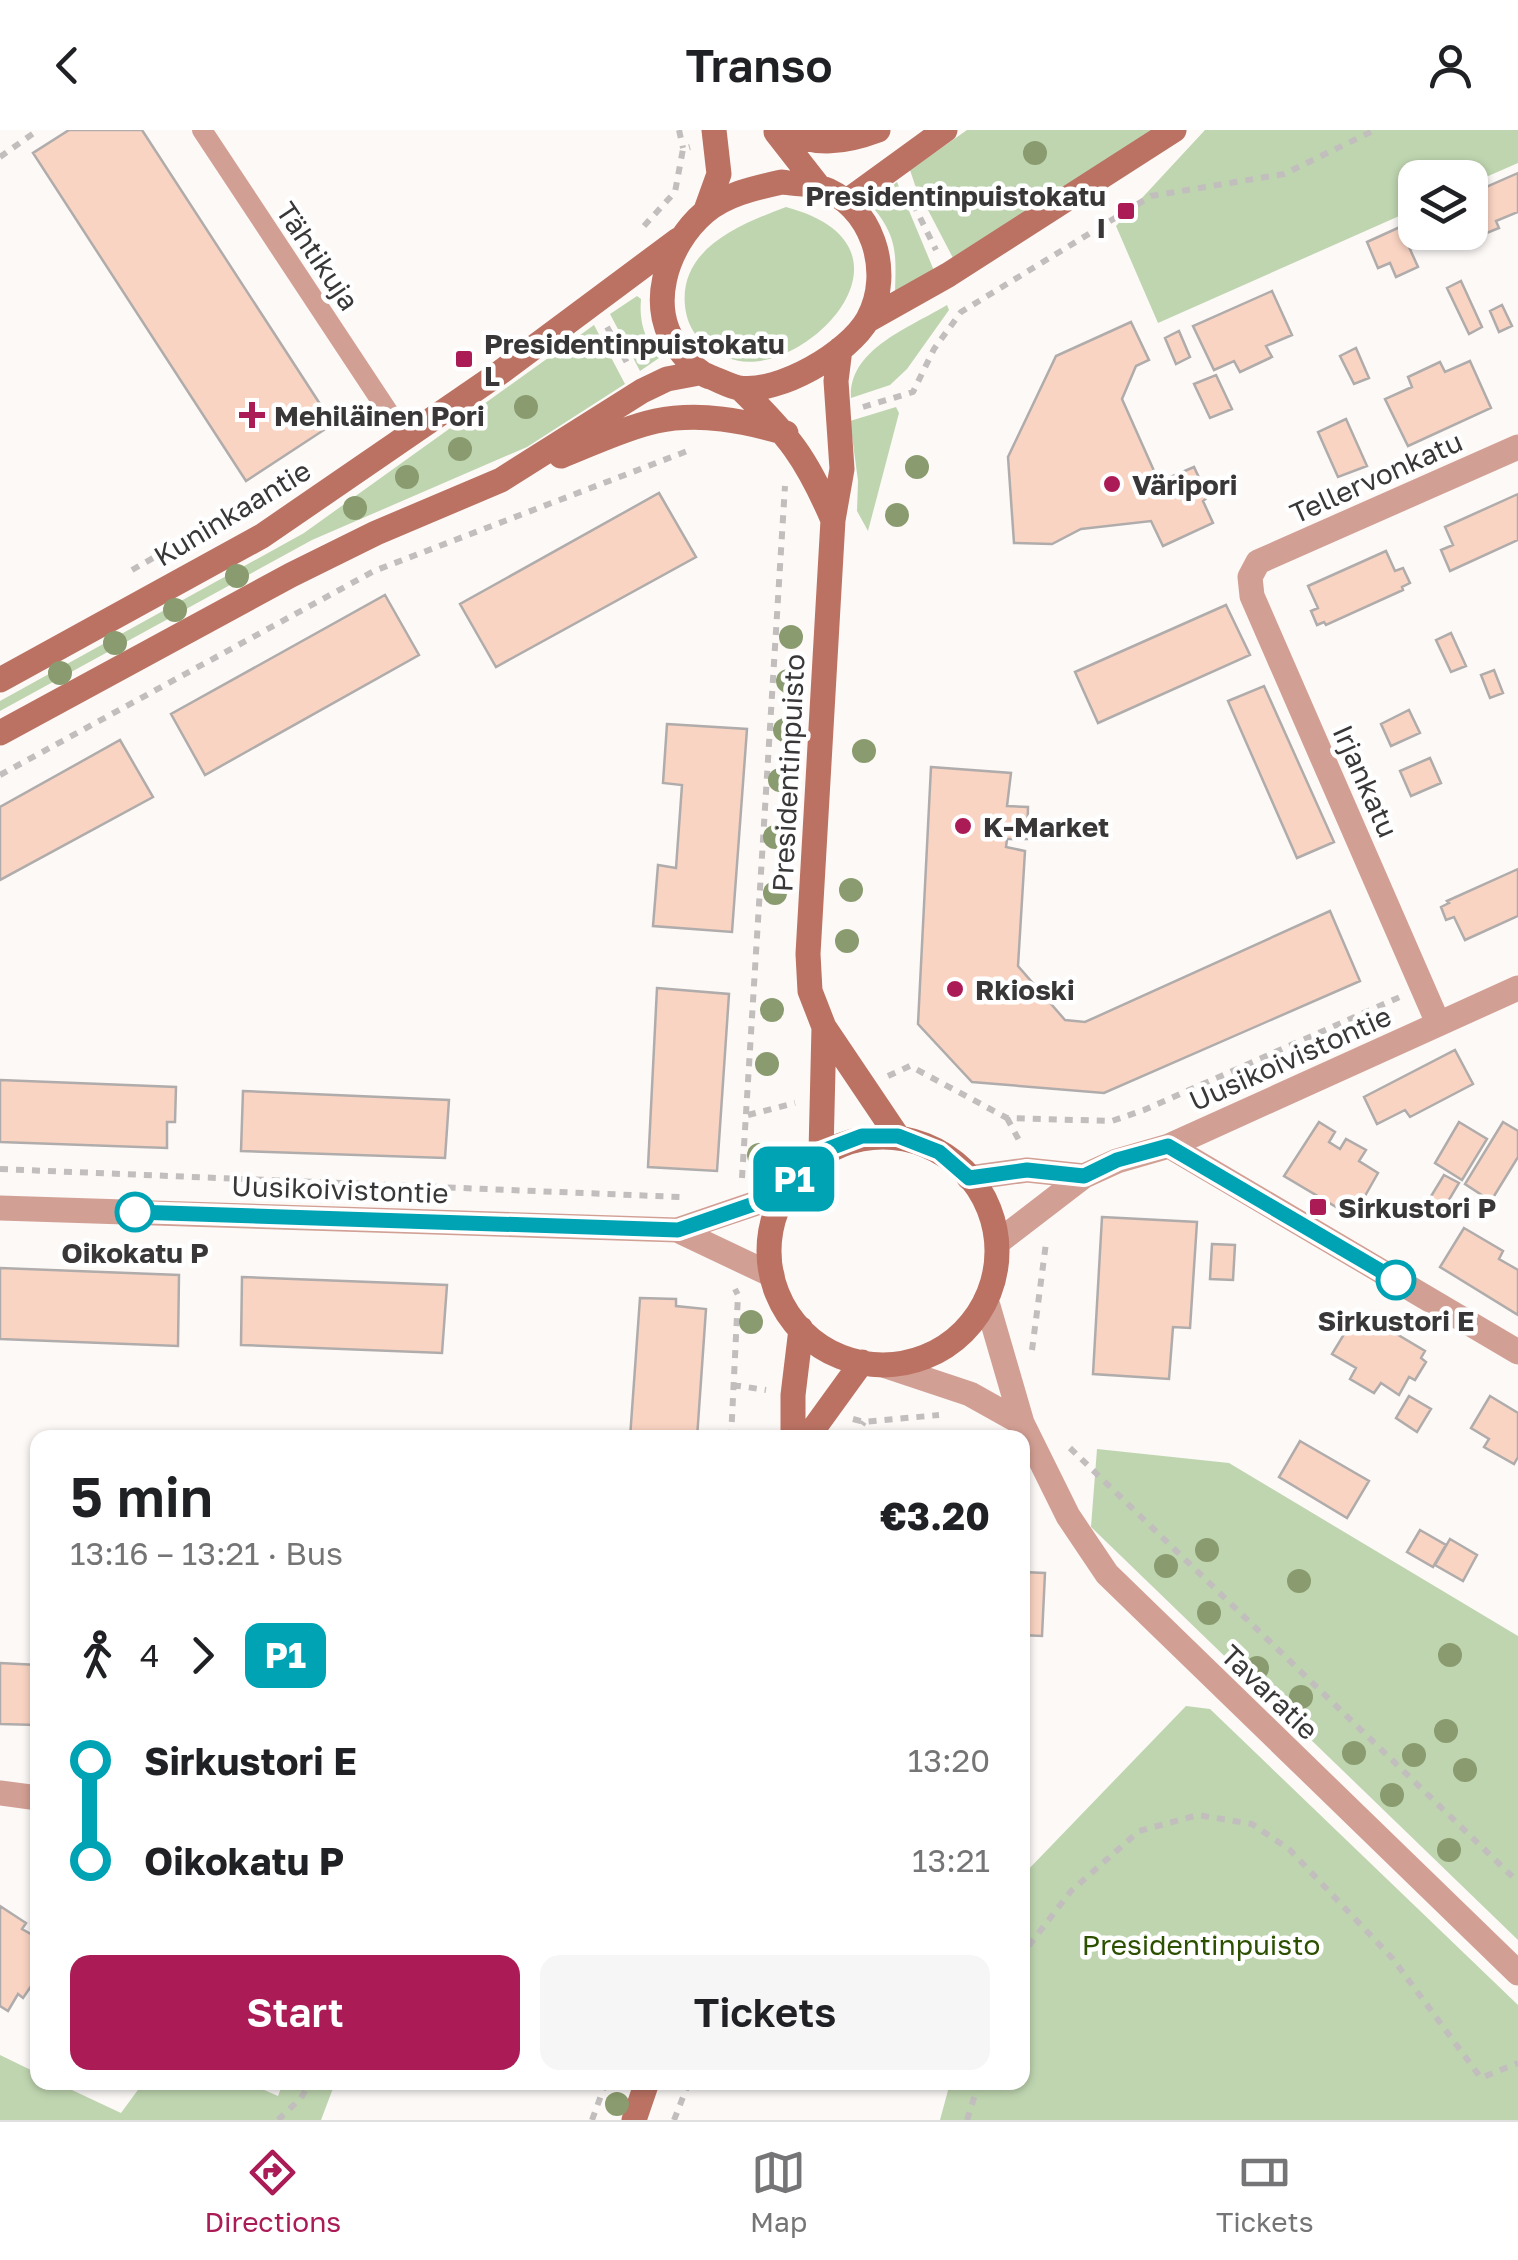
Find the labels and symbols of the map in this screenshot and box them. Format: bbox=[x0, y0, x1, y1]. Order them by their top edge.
place label: Presidentinpuistokatu I bbox=[805, 179, 1106, 244]
street label: Tähtikuja bbox=[270, 196, 366, 316]
marker: Presidentinpuistokatu I bbox=[1115, 200, 1137, 222]
place label: Presidentinpuistokatu L bbox=[484, 327, 785, 392]
marker: Presidentinpuistokatu L bbox=[453, 348, 475, 370]
place label: Mehiläinen Pori bbox=[274, 399, 485, 432]
marker: Mehiläinen Pori bbox=[239, 402, 265, 428]
street label: Tellervonkatu bbox=[1285, 424, 1467, 530]
street label: Kuninkaantie bbox=[148, 453, 316, 573]
place label: Väripori bbox=[1132, 468, 1238, 501]
marker: Väripori bbox=[1101, 473, 1123, 495]
street label: Presidentinpuisto bbox=[765, 653, 811, 893]
street label: Irjankatu bbox=[1327, 720, 1405, 842]
place label: K-Market bbox=[983, 810, 1109, 843]
marker: K-Market bbox=[952, 815, 974, 837]
place label: Rkioski bbox=[975, 973, 1075, 1006]
marker: Rkioski bbox=[944, 978, 966, 1000]
street label: Uusikoivistontie bbox=[1184, 999, 1396, 1117]
line badge: P1 bbox=[749, 1146, 839, 1212]
street label: Uusikoivistontie bbox=[231, 1169, 449, 1209]
place label: Sirkustori P bbox=[1338, 1191, 1496, 1224]
marker: Oikokatu P bbox=[116, 1193, 154, 1231]
marker: Sirkustori P bbox=[1307, 1196, 1329, 1218]
place label: Oikokatu P bbox=[61, 1236, 209, 1269]
marker: Sirkustori E bbox=[1377, 1261, 1415, 1299]
place label: Sirkustori E bbox=[1318, 1304, 1474, 1337]
street label: Tavaratie bbox=[1215, 1638, 1325, 1746]
park label: Presidentinpuisto bbox=[1082, 1928, 1320, 1961]

